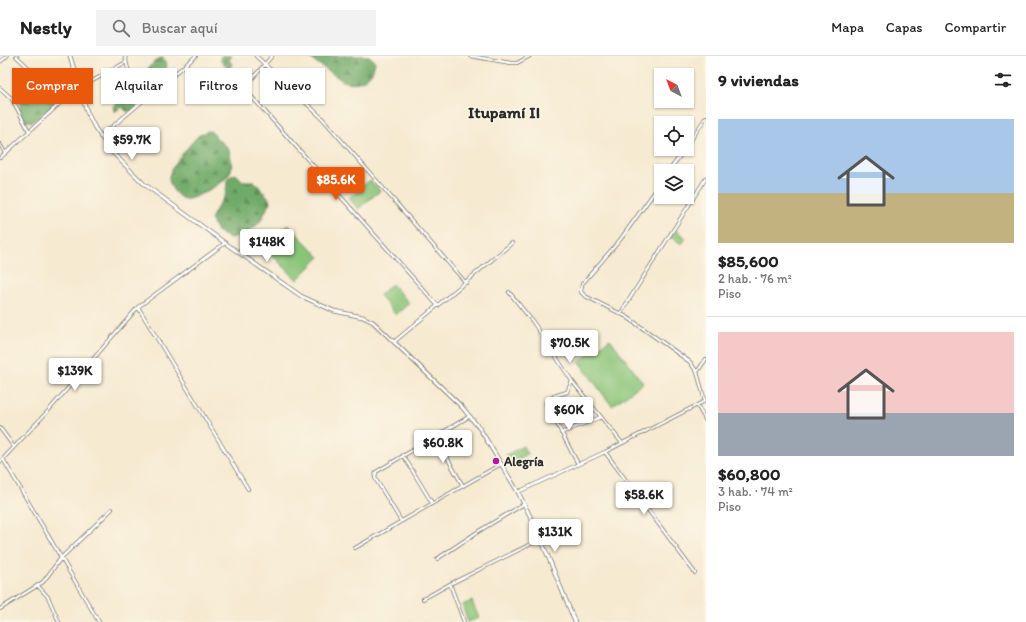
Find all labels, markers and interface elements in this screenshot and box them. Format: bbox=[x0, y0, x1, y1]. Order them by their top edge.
search box bbox=[96, 10, 376, 46]
text: Nestly bbox=[20, 16, 72, 39]
icon: search bbox=[110, 17, 132, 39]
text: Buscar aquí bbox=[142, 19, 218, 37]
text: Mapa bbox=[831, 19, 864, 36]
text: Capas bbox=[886, 19, 923, 36]
text: Compartir bbox=[945, 19, 1006, 36]
chip: Comprar bbox=[12, 68, 93, 104]
chip: Alquilar bbox=[101, 68, 177, 104]
chip: Filtros bbox=[185, 68, 252, 104]
chip: Nuevo bbox=[260, 68, 325, 104]
north arrow bbox=[654, 68, 694, 108]
map controls bbox=[654, 68, 694, 204]
icon: filters bbox=[992, 69, 1014, 91]
text: 9 viviendas bbox=[718, 70, 799, 90]
district label: Itupamí II bbox=[468, 102, 540, 123]
button: locate bbox=[654, 116, 694, 156]
pin: $59.7K bbox=[99, 127, 165, 161]
text: $59.7K bbox=[113, 132, 151, 147]
icon: home bbox=[830, 145, 902, 217]
button: layers bbox=[654, 164, 694, 204]
pin: $85.6K bbox=[303, 167, 369, 201]
text: $85.6K bbox=[317, 172, 355, 187]
pin: $148K bbox=[239, 229, 295, 263]
text: $148K bbox=[249, 234, 285, 249]
text: $85,600 bbox=[718, 251, 779, 271]
text: 2 hab. · 76 m² bbox=[718, 271, 792, 286]
text: Piso bbox=[718, 286, 741, 301]
pin: $70.5K bbox=[537, 330, 603, 364]
text: $70.5K bbox=[550, 335, 590, 350]
pin: $139K bbox=[47, 358, 103, 392]
icon: home bbox=[830, 358, 902, 430]
text: $139K bbox=[58, 363, 92, 378]
pin: $60K bbox=[545, 397, 593, 431]
text: $60K bbox=[554, 402, 584, 417]
pin: $60.8K bbox=[410, 430, 476, 464]
text: $60.8K bbox=[423, 435, 463, 450]
place label: Alegría bbox=[503, 454, 544, 470]
marker: Alegría bbox=[491, 456, 501, 466]
text: $60,800 bbox=[718, 464, 780, 484]
pin: $58.6K bbox=[611, 482, 677, 516]
text: 3 hab. · 74 m² bbox=[718, 484, 793, 499]
text: $58.6K bbox=[625, 487, 663, 502]
text: Piso bbox=[718, 499, 741, 514]
pin: $131K bbox=[527, 519, 583, 553]
text: $131K bbox=[538, 524, 572, 539]

